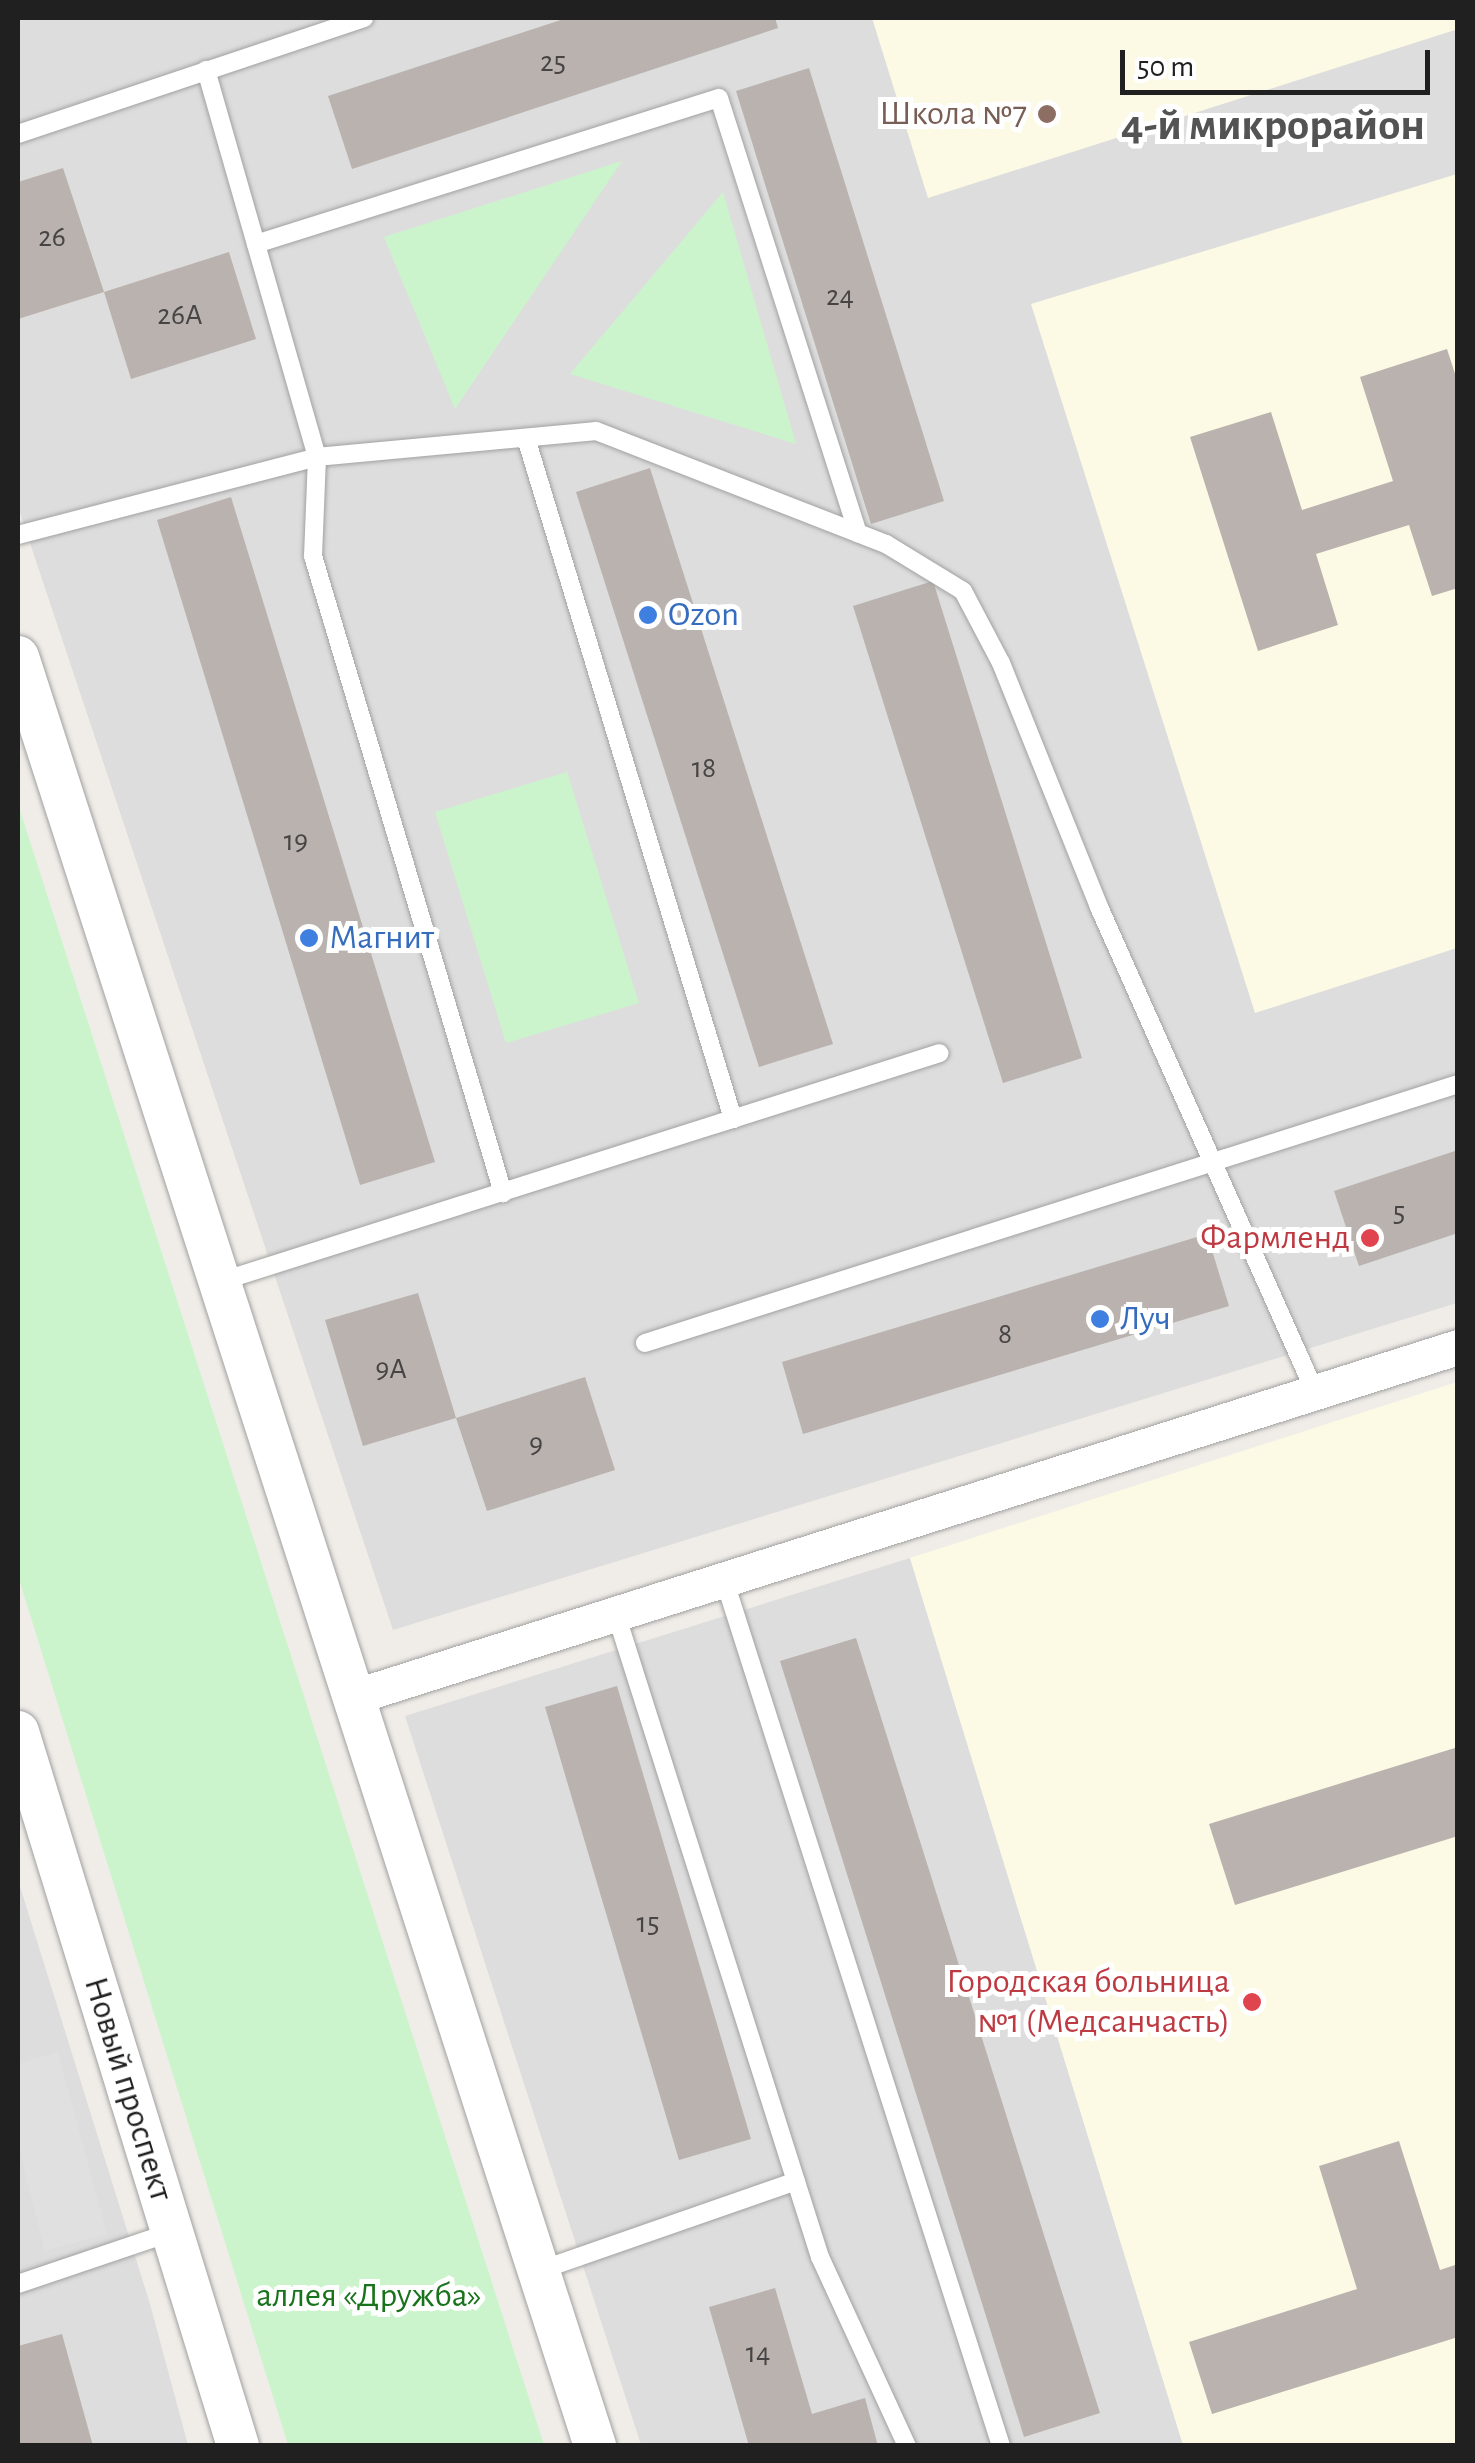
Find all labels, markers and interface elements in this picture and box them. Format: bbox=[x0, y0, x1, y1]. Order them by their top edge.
scale bar bbox=[1125, 30, 1435, 92]
house number: 25 bbox=[540, 44, 566, 80]
text: 50 m bbox=[1137, 52, 1194, 82]
place label: Школа №7 bbox=[879, 93, 1027, 135]
district label: 4-й микрорайон bbox=[1121, 99, 1425, 153]
marker: Школа №7 bbox=[1036, 103, 1058, 125]
house number: 26 bbox=[38, 219, 66, 255]
house number: 24 bbox=[826, 278, 854, 314]
house number: 26А bbox=[157, 297, 203, 333]
place label: Ozon bbox=[668, 594, 739, 636]
marker: Ozon bbox=[637, 604, 659, 626]
house number: 18 bbox=[692, 750, 716, 786]
house number: 19 bbox=[284, 823, 308, 859]
place label: Магнит bbox=[329, 917, 434, 959]
marker: Магнит bbox=[298, 927, 320, 949]
house number: 5 bbox=[1393, 1194, 1405, 1230]
place label: Фармленд bbox=[1200, 1217, 1350, 1259]
marker: Фармленд bbox=[1359, 1227, 1381, 1249]
place label: Луч bbox=[1120, 1298, 1171, 1340]
marker: Луч bbox=[1089, 1308, 1111, 1330]
house number: 8 bbox=[998, 1316, 1012, 1352]
house number: 9А bbox=[375, 1351, 407, 1387]
house number: 9 bbox=[529, 1426, 543, 1462]
house number: 15 bbox=[637, 1905, 659, 1941]
place label: Городская больница №1 (Медсанчасть) bbox=[946, 1961, 1230, 2043]
street label: Новый проспект bbox=[74, 1972, 182, 2206]
marker: Городская больница №1 (Медсанчасть) bbox=[1239, 1989, 1265, 2015]
park label: аллея «Дружба» bbox=[256, 2275, 482, 2317]
house number: 14 bbox=[746, 2335, 770, 2371]

